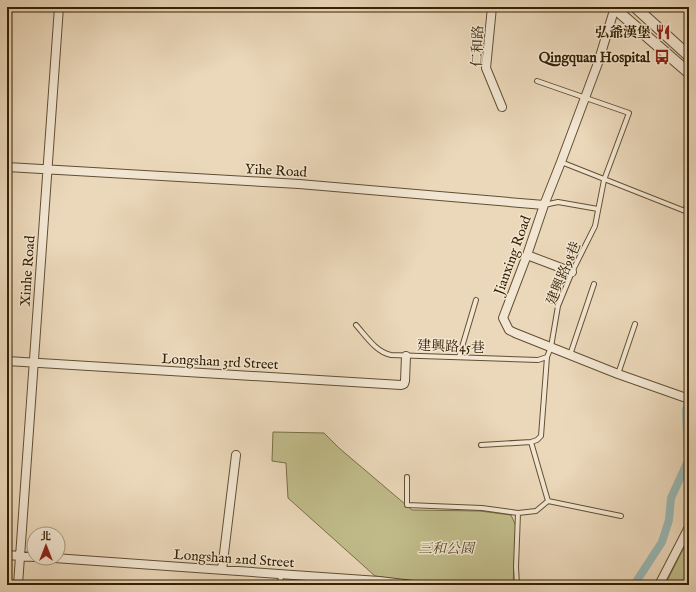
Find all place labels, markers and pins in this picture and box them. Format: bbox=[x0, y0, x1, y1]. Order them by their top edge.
restaurant icon: 弘爺漢堡 bbox=[654, 23, 672, 41]
place label: 弘爺漢堡 bbox=[595, 24, 651, 42]
bus stop icon: Qingquan Hospital bbox=[653, 48, 671, 66]
place label: Qingquan Hospital bbox=[539, 49, 651, 67]

